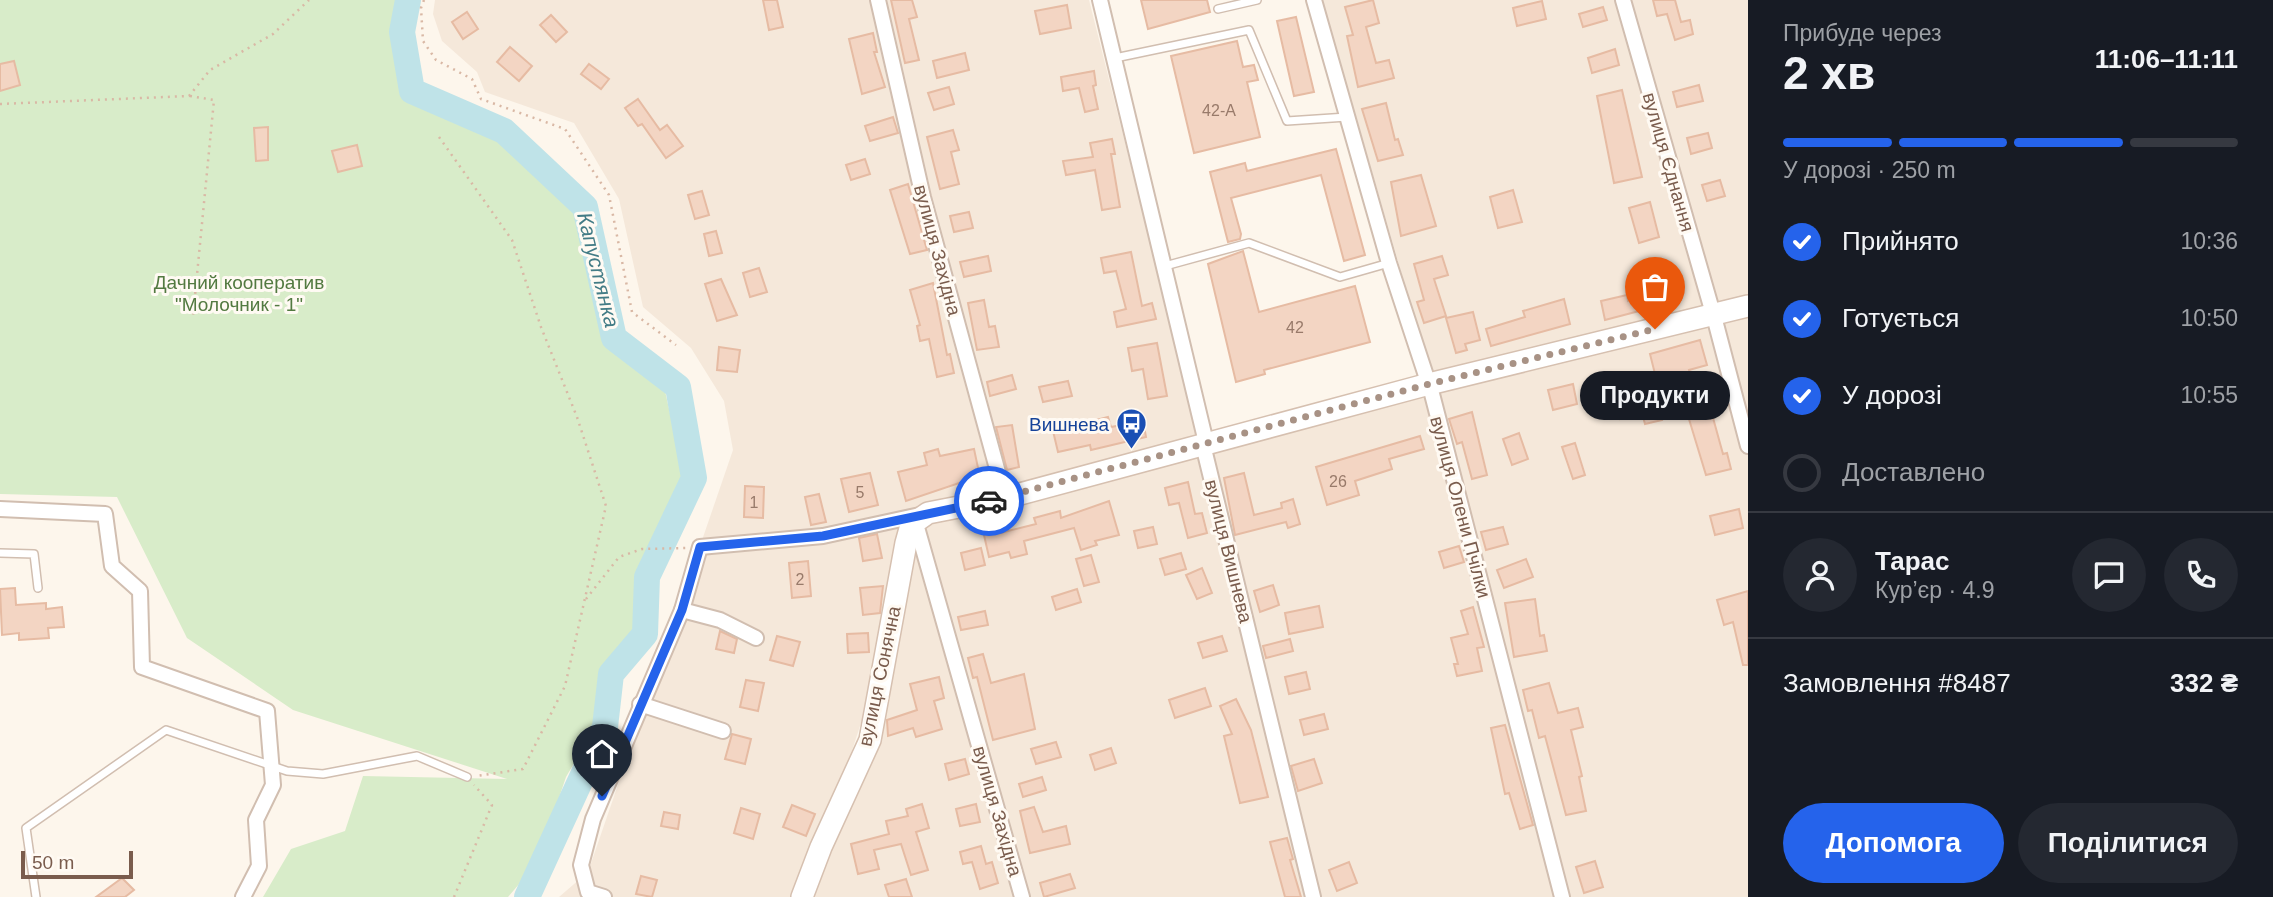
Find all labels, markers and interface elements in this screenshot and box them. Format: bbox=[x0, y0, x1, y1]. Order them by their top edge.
text: Прибуде через bbox=[1783, 20, 1942, 46]
text: 11:06–11:11 bbox=[2095, 44, 2238, 74]
text: 2 хв bbox=[1783, 47, 1875, 99]
street label: вулиця Єднання bbox=[1639, 90, 1698, 234]
house number: 42-А bbox=[1202, 102, 1236, 119]
text: У дорозі · 250 m bbox=[1783, 157, 1956, 183]
street label: вулиця Західна bbox=[910, 182, 965, 318]
water label: Капустянка bbox=[573, 210, 624, 330]
icon: check bbox=[1783, 223, 1821, 261]
text: Прийнято bbox=[1842, 226, 1959, 256]
text: 10:36 bbox=[2180, 228, 2238, 254]
pin bbox=[1625, 257, 1685, 329]
icon: bag bbox=[1636, 268, 1674, 306]
park label: Дачний кооператив "Молочник - 1" bbox=[154, 272, 324, 315]
icon: check bbox=[1783, 300, 1821, 338]
text: Готується bbox=[1842, 303, 1959, 333]
text: 10:50 bbox=[2180, 305, 2238, 331]
house number: 42 bbox=[1286, 319, 1304, 336]
callout: Продукти bbox=[1580, 371, 1730, 420]
icon: check bbox=[1783, 377, 1821, 415]
text: У дорозі bbox=[1842, 380, 1942, 410]
text: Продукти bbox=[1601, 382, 1709, 408]
text: 10:55 bbox=[2180, 382, 2238, 408]
bus stop icon: Вишнева bbox=[1115, 407, 1149, 451]
place label: Вишнева bbox=[1029, 414, 1109, 435]
street label: вулиця Олени Пчілки bbox=[1426, 414, 1495, 600]
text: Доставлено bbox=[1842, 457, 1985, 487]
courier bbox=[954, 466, 1024, 536]
house number: 26 bbox=[1329, 473, 1347, 490]
street label: вулиця Вишнева bbox=[1201, 477, 1257, 625]
icon: car bbox=[970, 482, 1008, 520]
house number: 5 bbox=[856, 484, 865, 501]
house number: 1 bbox=[750, 494, 759, 511]
button: person bbox=[1783, 538, 1857, 612]
button: chat bbox=[2072, 538, 2146, 612]
button: phone bbox=[2164, 538, 2238, 612]
text: Тарас bbox=[1875, 546, 1950, 576]
house number: 2 bbox=[796, 571, 805, 588]
text: Кур’єр · 4.9 bbox=[1875, 577, 1994, 603]
street label: вулиця Сонячна bbox=[854, 604, 905, 748]
text: Замовлення #8487 bbox=[1783, 668, 2011, 698]
text: 332 ₴ bbox=[2170, 668, 2238, 698]
pin bbox=[572, 724, 632, 796]
icon: home bbox=[583, 735, 621, 773]
street label: вулиця Західна bbox=[969, 743, 1026, 879]
button: Допомога bbox=[1783, 803, 2004, 883]
button: Поділитися bbox=[2018, 803, 2238, 883]
scale bar bbox=[21, 848, 133, 880]
text: 50 m bbox=[32, 852, 74, 873]

